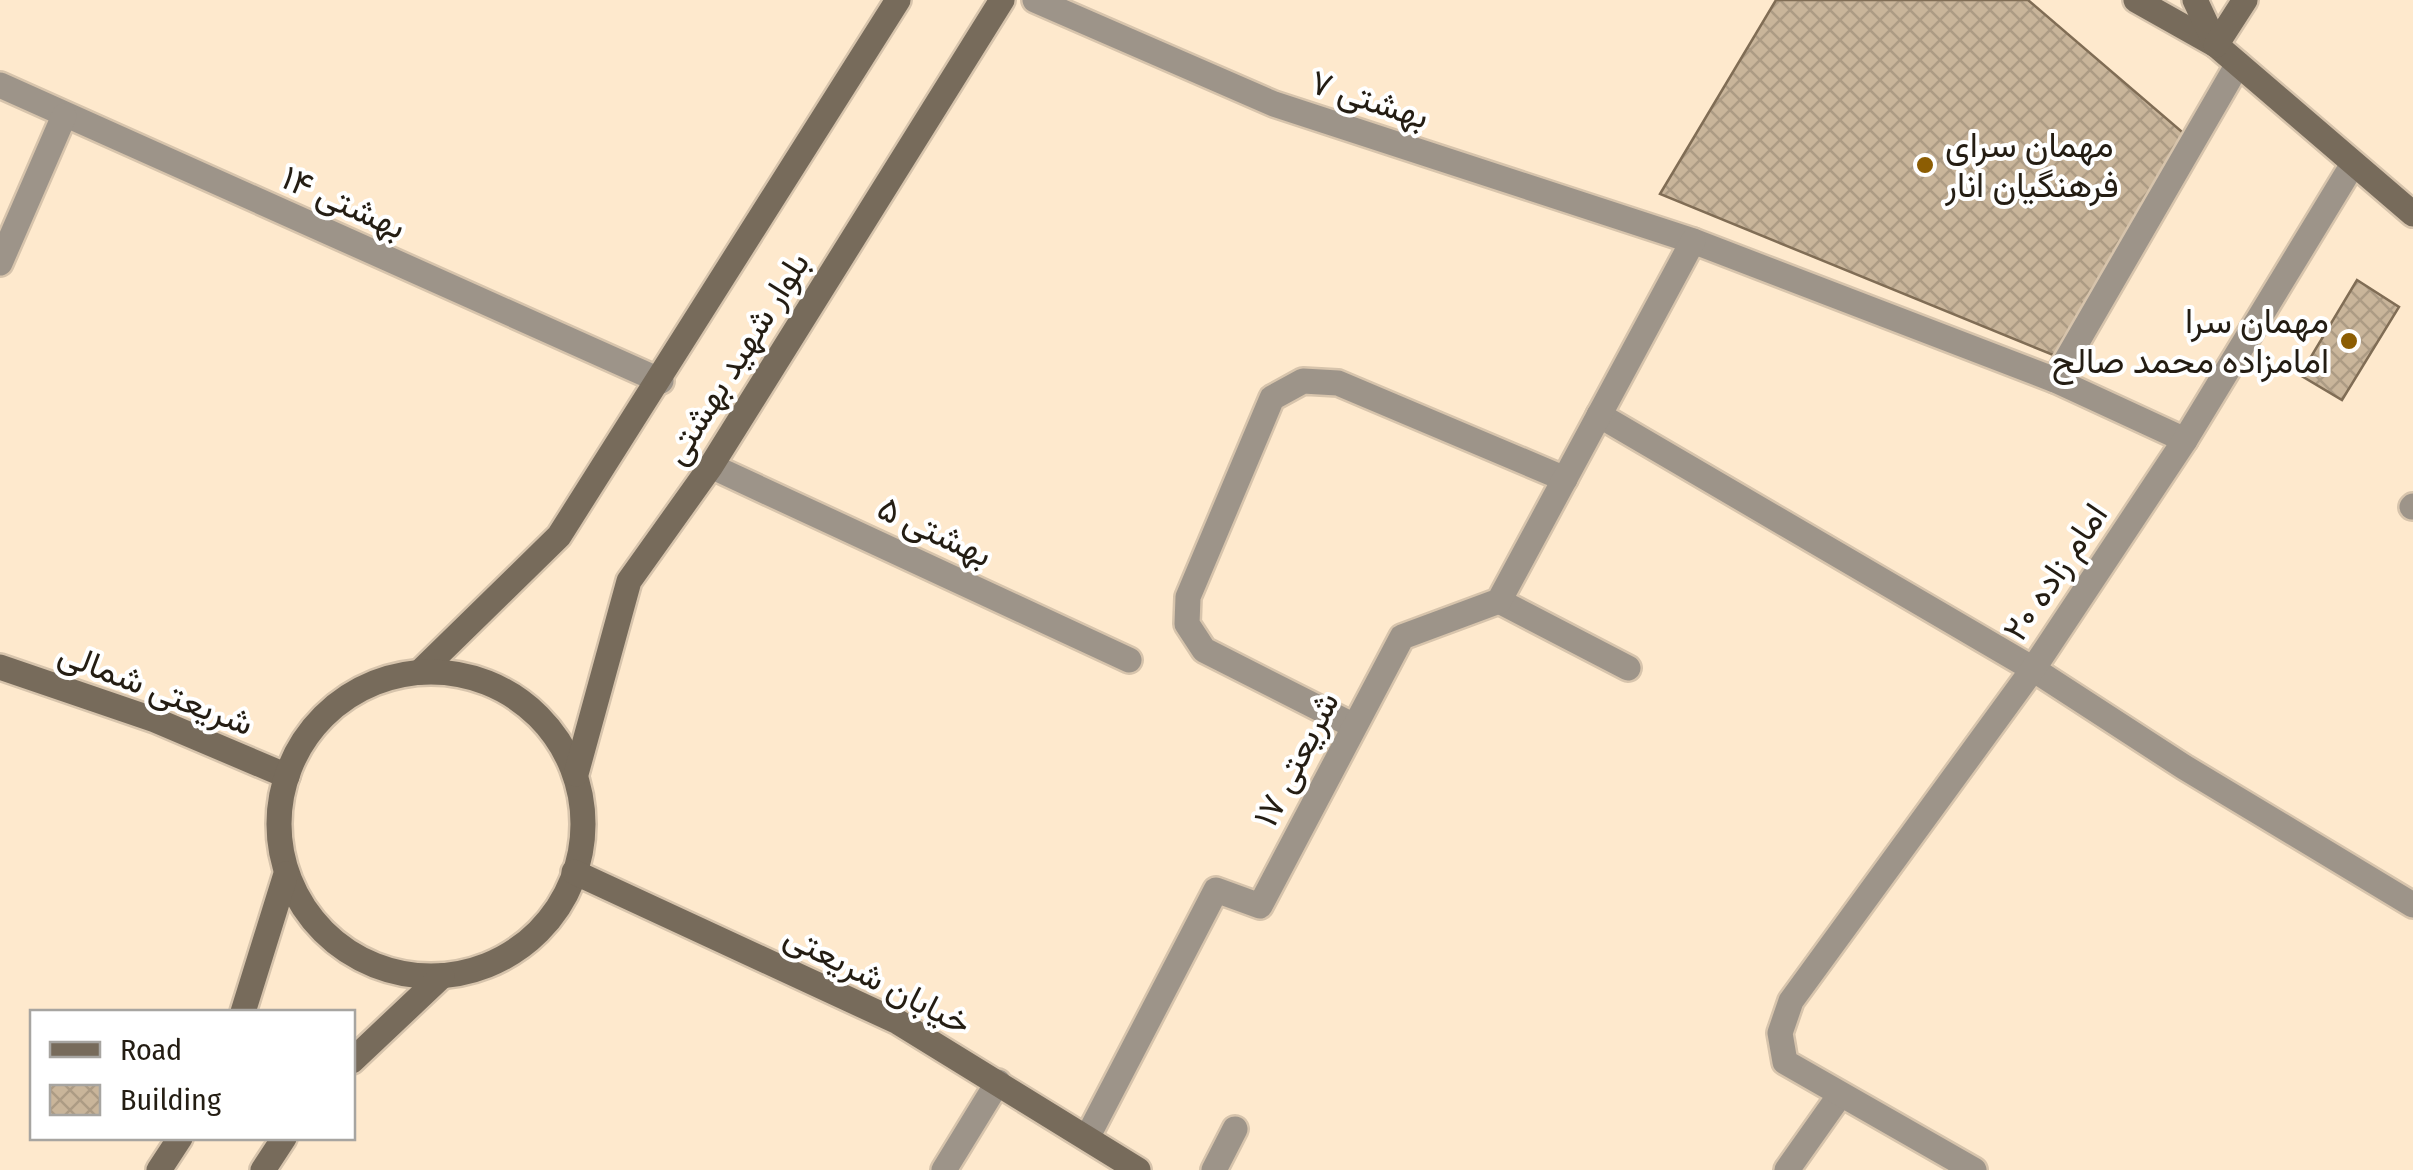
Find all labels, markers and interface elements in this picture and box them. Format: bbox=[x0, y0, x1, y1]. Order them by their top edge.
street label: بهشتی ۷ bbox=[1305, 60, 1434, 139]
place label: مهمان سرای فرهنگیان انار bbox=[1944, 124, 2119, 207]
marker: مهمان سرای فرهنگیان انار bbox=[1914, 154, 1936, 176]
street label: بهشتی ۱۴ bbox=[275, 156, 412, 249]
street label: بلوار شهید بهشتی bbox=[654, 244, 819, 472]
place label: مهمان سرا امامزاده محمد صالح bbox=[2052, 300, 2329, 385]
marker: مهمان سرا امامزاده محمد صالح bbox=[2338, 330, 2360, 352]
street label: بهشتی ۵ bbox=[871, 486, 999, 577]
street label: امام زاده ۲۰ bbox=[1994, 495, 2118, 650]
street label: شریعتی شمالی bbox=[52, 632, 259, 745]
street label: شریعتی ۱۷ bbox=[1244, 684, 1349, 834]
street label: خیابان شریعتی bbox=[777, 914, 978, 1045]
legend bbox=[30, 1010, 355, 1140]
text: Road bbox=[120, 1032, 182, 1068]
text: Building bbox=[120, 1082, 222, 1118]

